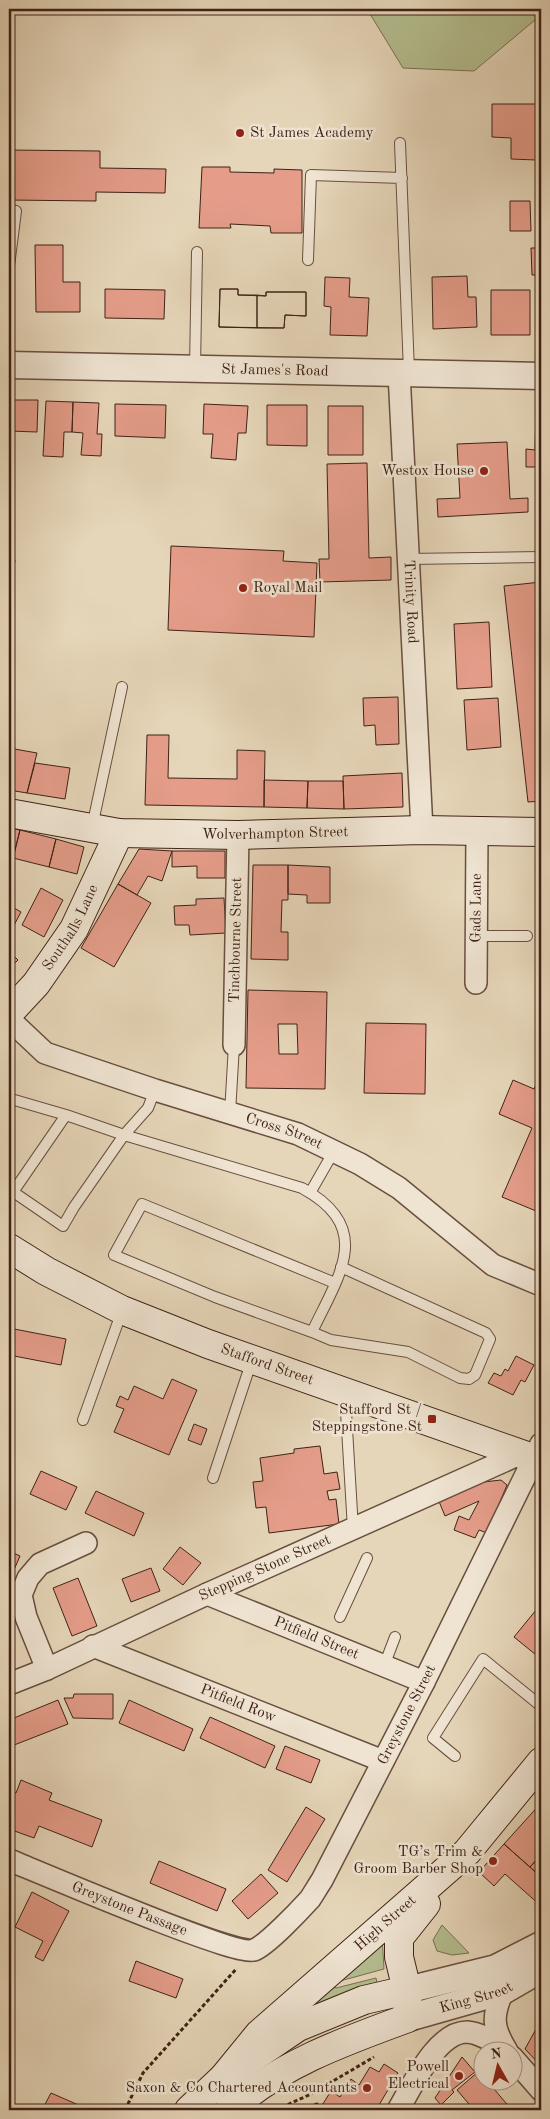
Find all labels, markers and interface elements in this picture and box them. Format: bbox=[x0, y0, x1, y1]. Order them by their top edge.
place label: St James Academy bbox=[250, 126, 374, 141]
marker: St James Academy bbox=[234, 127, 246, 139]
street label: St James's Road bbox=[221, 362, 329, 379]
place label: Westox House bbox=[381, 464, 474, 479]
marker: Westox House bbox=[478, 465, 490, 477]
street label: Trinity Road bbox=[401, 559, 420, 644]
place label: Royal Mail bbox=[253, 581, 322, 596]
marker: Royal Mail bbox=[237, 582, 249, 594]
street label: Wolverhampton Street bbox=[202, 825, 349, 843]
street label: Gads Lane bbox=[469, 873, 484, 943]
street label: Tinchbourne Street bbox=[227, 877, 245, 1003]
street label: Southalls Lane bbox=[40, 882, 101, 974]
street label: Cross Street bbox=[244, 1111, 325, 1152]
street label: Stafford Street bbox=[219, 1342, 315, 1388]
place label: Stafford St / Steppingstone St bbox=[312, 1403, 422, 1435]
marker: Stafford St / Steppingstone St bbox=[426, 1413, 438, 1425]
street label: Stepping Stone Street bbox=[197, 1532, 333, 1604]
street label: Pitfield Street bbox=[272, 1614, 361, 1662]
street label: Greystone Street bbox=[375, 1663, 439, 1767]
street label: Pitfield Row bbox=[198, 1682, 278, 1725]
place label: TG’s Trim & Groom Barber Shop bbox=[354, 1845, 483, 1877]
marker: TG’s Trim & Groom Barber Shop bbox=[487, 1855, 499, 1867]
street label: Greystone Passage bbox=[70, 1879, 189, 1938]
street label: High Street bbox=[352, 1893, 419, 1954]
street label: King Street bbox=[438, 1979, 515, 2016]
north arrow bbox=[472, 2042, 522, 2092]
text: N bbox=[490, 2046, 503, 2062]
place label: Powell Electrical bbox=[388, 2060, 449, 2092]
marker: Powell Electrical bbox=[453, 2070, 465, 2082]
place label: Saxon & Co Chartered Accountants bbox=[126, 2081, 357, 2096]
marker: Saxon & Co Chartered Accountants bbox=[361, 2082, 373, 2094]

